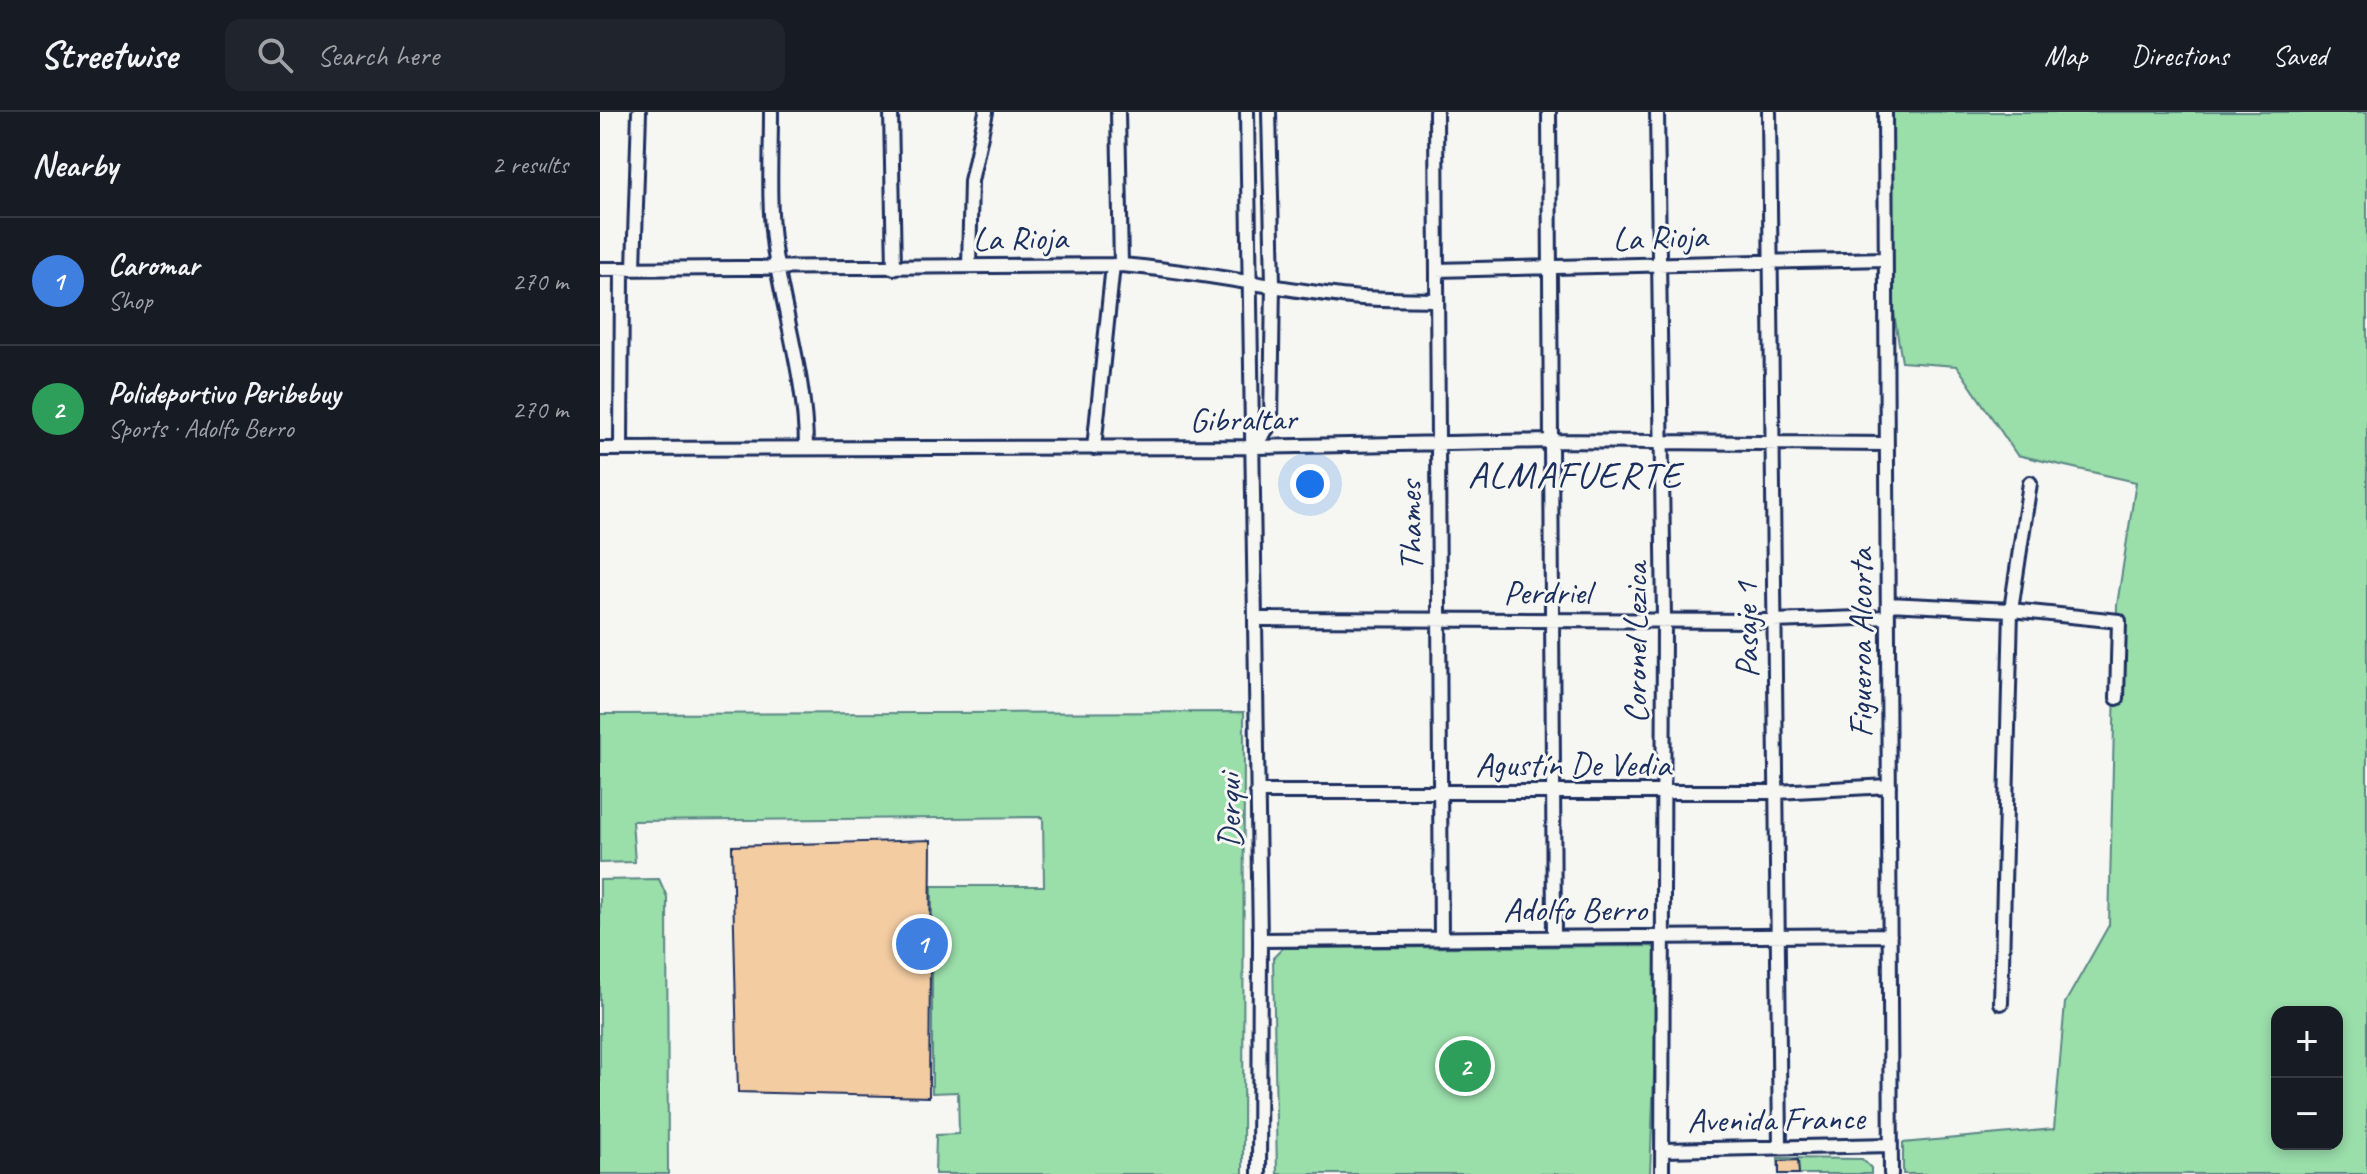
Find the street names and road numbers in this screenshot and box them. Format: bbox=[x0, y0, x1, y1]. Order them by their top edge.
street label: La Rioja bbox=[1612, 214, 1710, 260]
street label: La Rioja bbox=[972, 216, 1070, 260]
street label: Gibraltar bbox=[1189, 397, 1300, 441]
street label: Thames bbox=[1388, 477, 1432, 572]
street label: Figueroa Alcorta bbox=[1839, 546, 1882, 738]
street label: Coronel Lezica bbox=[1614, 559, 1657, 724]
street label: Perdriel bbox=[1503, 571, 1597, 614]
street label: Pasaje 1 bbox=[1724, 580, 1768, 678]
street label: Agustín De Vedia bbox=[1476, 743, 1673, 786]
street label: Derqui bbox=[1207, 768, 1251, 849]
street label: Adolfo Berro bbox=[1503, 888, 1649, 931]
street label: Avenida France bbox=[1687, 1096, 1867, 1142]

